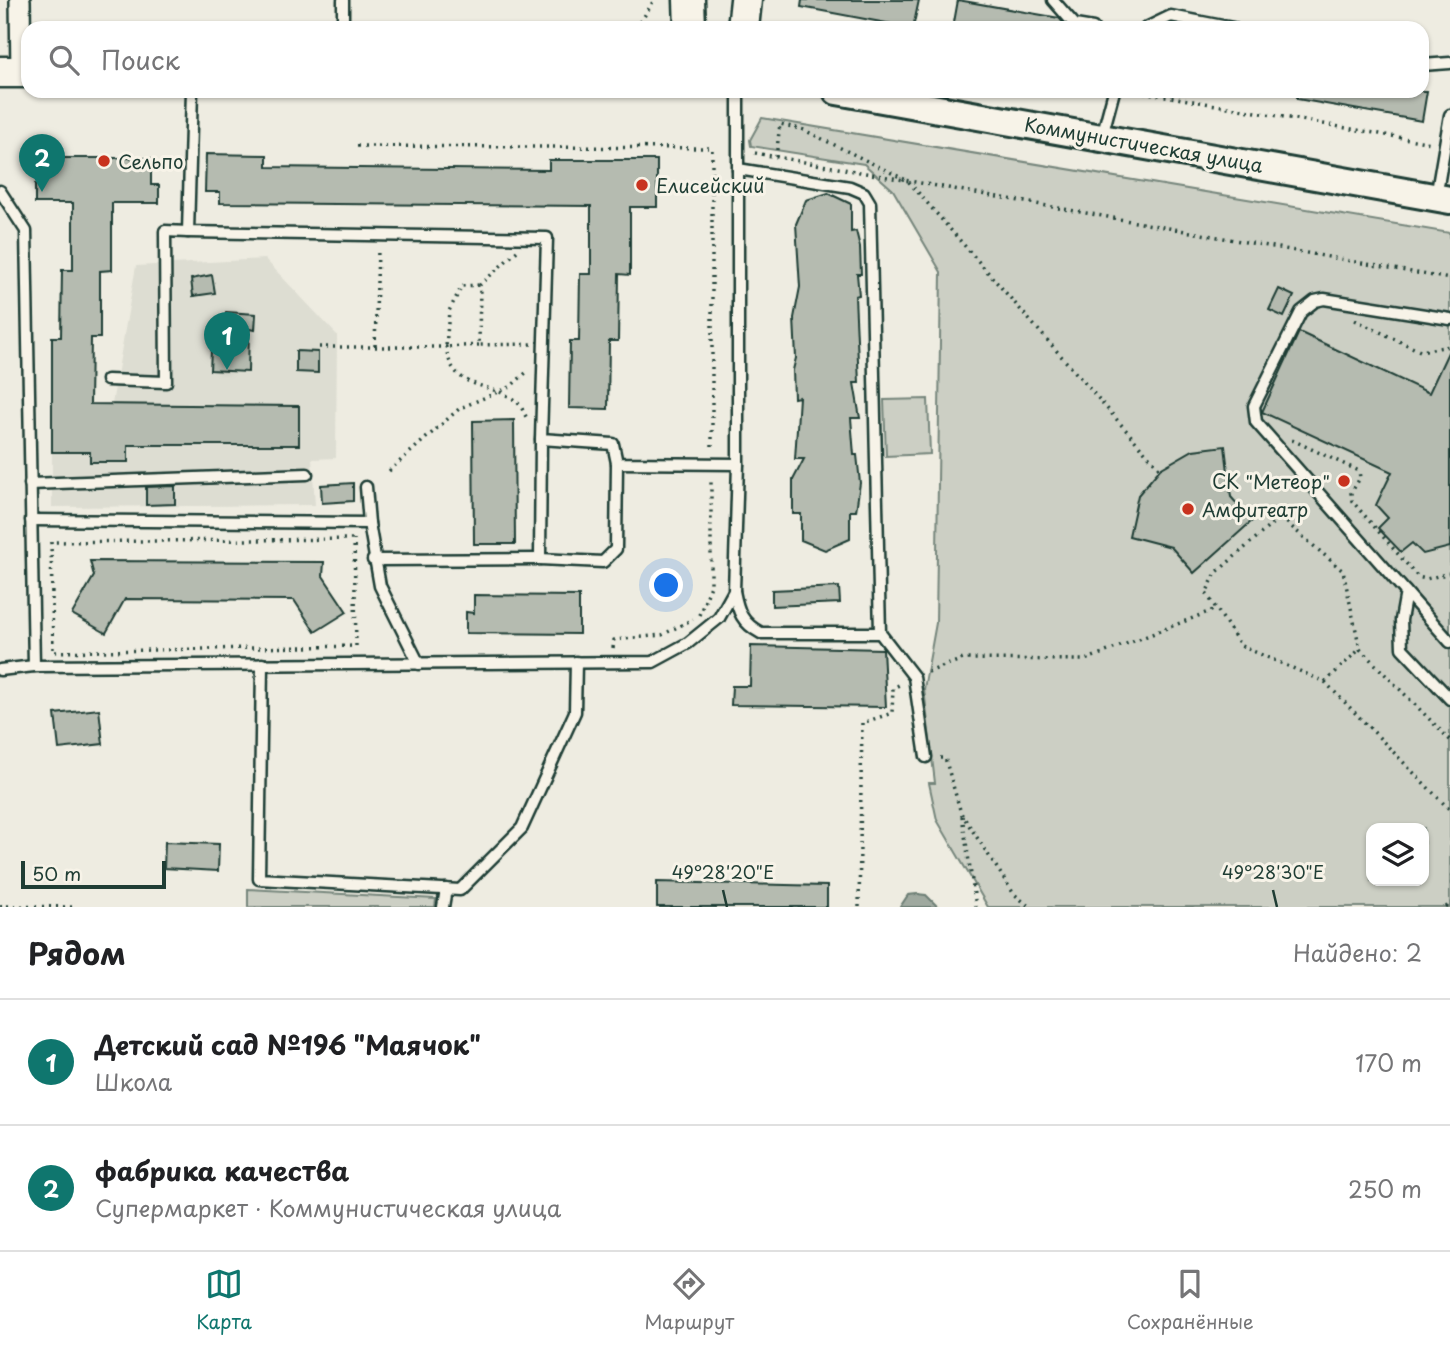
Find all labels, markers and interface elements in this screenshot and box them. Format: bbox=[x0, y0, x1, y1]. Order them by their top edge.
search box bbox=[21, 21, 1429, 98]
text: Поиск bbox=[101, 40, 180, 79]
icon: search bbox=[45, 41, 83, 79]
street label: Коммунистическая улица bbox=[1023, 109, 1265, 179]
pin: 2 bbox=[19, 134, 65, 192]
place label: Сельпо bbox=[118, 147, 184, 175]
marker: Сельпо bbox=[96, 153, 112, 169]
place label: Елисейский bbox=[656, 171, 764, 199]
marker: Елисейский bbox=[634, 177, 650, 193]
pin: 1 bbox=[204, 312, 250, 370]
place label: СК "Метеор" bbox=[1212, 467, 1330, 495]
marker: СК "Метеор" bbox=[1336, 473, 1352, 489]
place label: Амфитеатр bbox=[1202, 495, 1308, 523]
marker: Амфитеатр bbox=[1180, 501, 1196, 517]
your location bbox=[649, 568, 683, 602]
map controls bbox=[1366, 823, 1429, 886]
button: layers bbox=[1366, 823, 1429, 886]
scale bar bbox=[21, 858, 166, 890]
text: 49°28'20"E bbox=[672, 858, 774, 885]
text: 49°28'30"E bbox=[1222, 858, 1324, 885]
text: 50 m bbox=[32, 859, 81, 887]
text: Рядом bbox=[28, 930, 126, 975]
text: Найдено: 2 bbox=[1293, 935, 1422, 970]
text: Детский сад №196 "Маячок" bbox=[95, 1025, 481, 1064]
text: 1 bbox=[46, 1045, 57, 1080]
text: 170 m bbox=[1355, 1045, 1422, 1080]
text: Школа bbox=[95, 1064, 172, 1099]
text: фабрика качества bbox=[95, 1151, 349, 1190]
text: 2 bbox=[43, 1171, 59, 1206]
text: 250 m bbox=[1348, 1171, 1422, 1206]
text: Супермаркет · Коммунистическая улица bbox=[95, 1190, 561, 1225]
tab: Карта bbox=[196, 1265, 252, 1335]
tab: Маршрут bbox=[644, 1265, 734, 1335]
tab: Сохранённые bbox=[1127, 1265, 1254, 1335]

